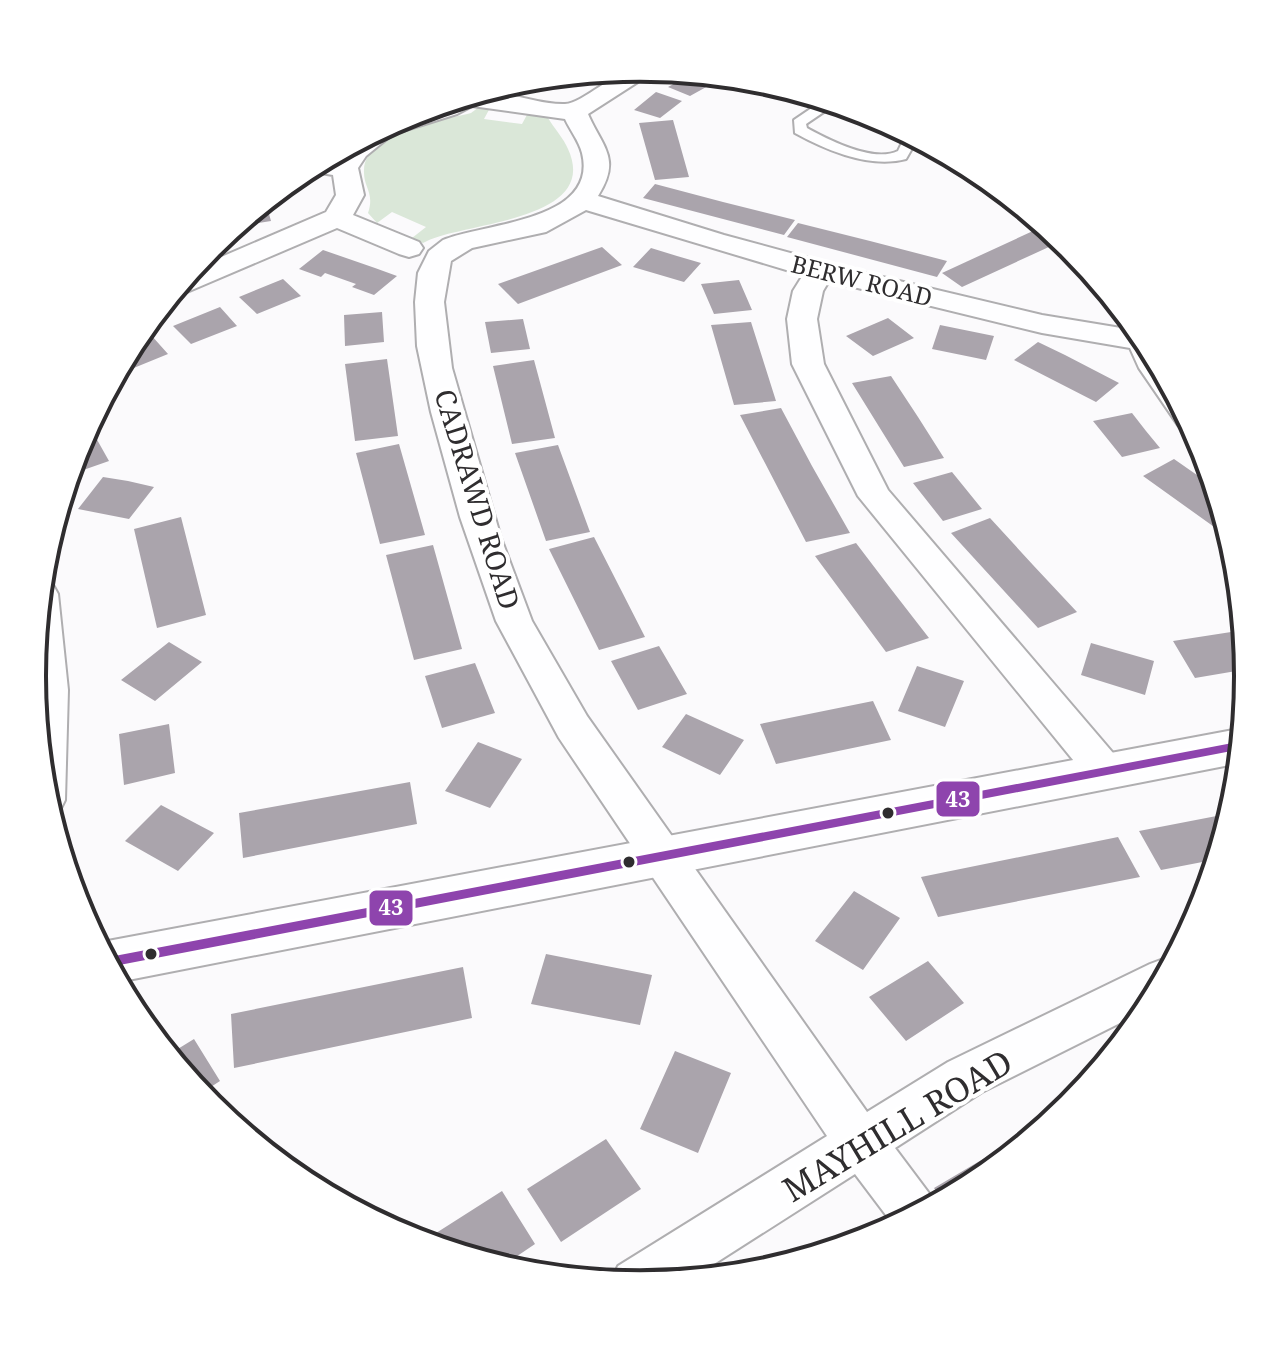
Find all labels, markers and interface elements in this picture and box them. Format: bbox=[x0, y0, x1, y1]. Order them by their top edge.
street label: BERW ROAD bbox=[788, 247, 936, 313]
street label: CADRAWD ROAD bbox=[426, 384, 530, 614]
line badge: 43 bbox=[935, 780, 981, 818]
text: 43 bbox=[946, 783, 970, 813]
unlabelled marker bbox=[880, 805, 896, 821]
unlabelled marker bbox=[621, 854, 637, 870]
line badge: 43 bbox=[368, 889, 414, 927]
text: 43 bbox=[379, 891, 403, 921]
unlabelled marker bbox=[143, 946, 159, 962]
street label: MAYHILL ROAD bbox=[774, 1038, 1020, 1212]

